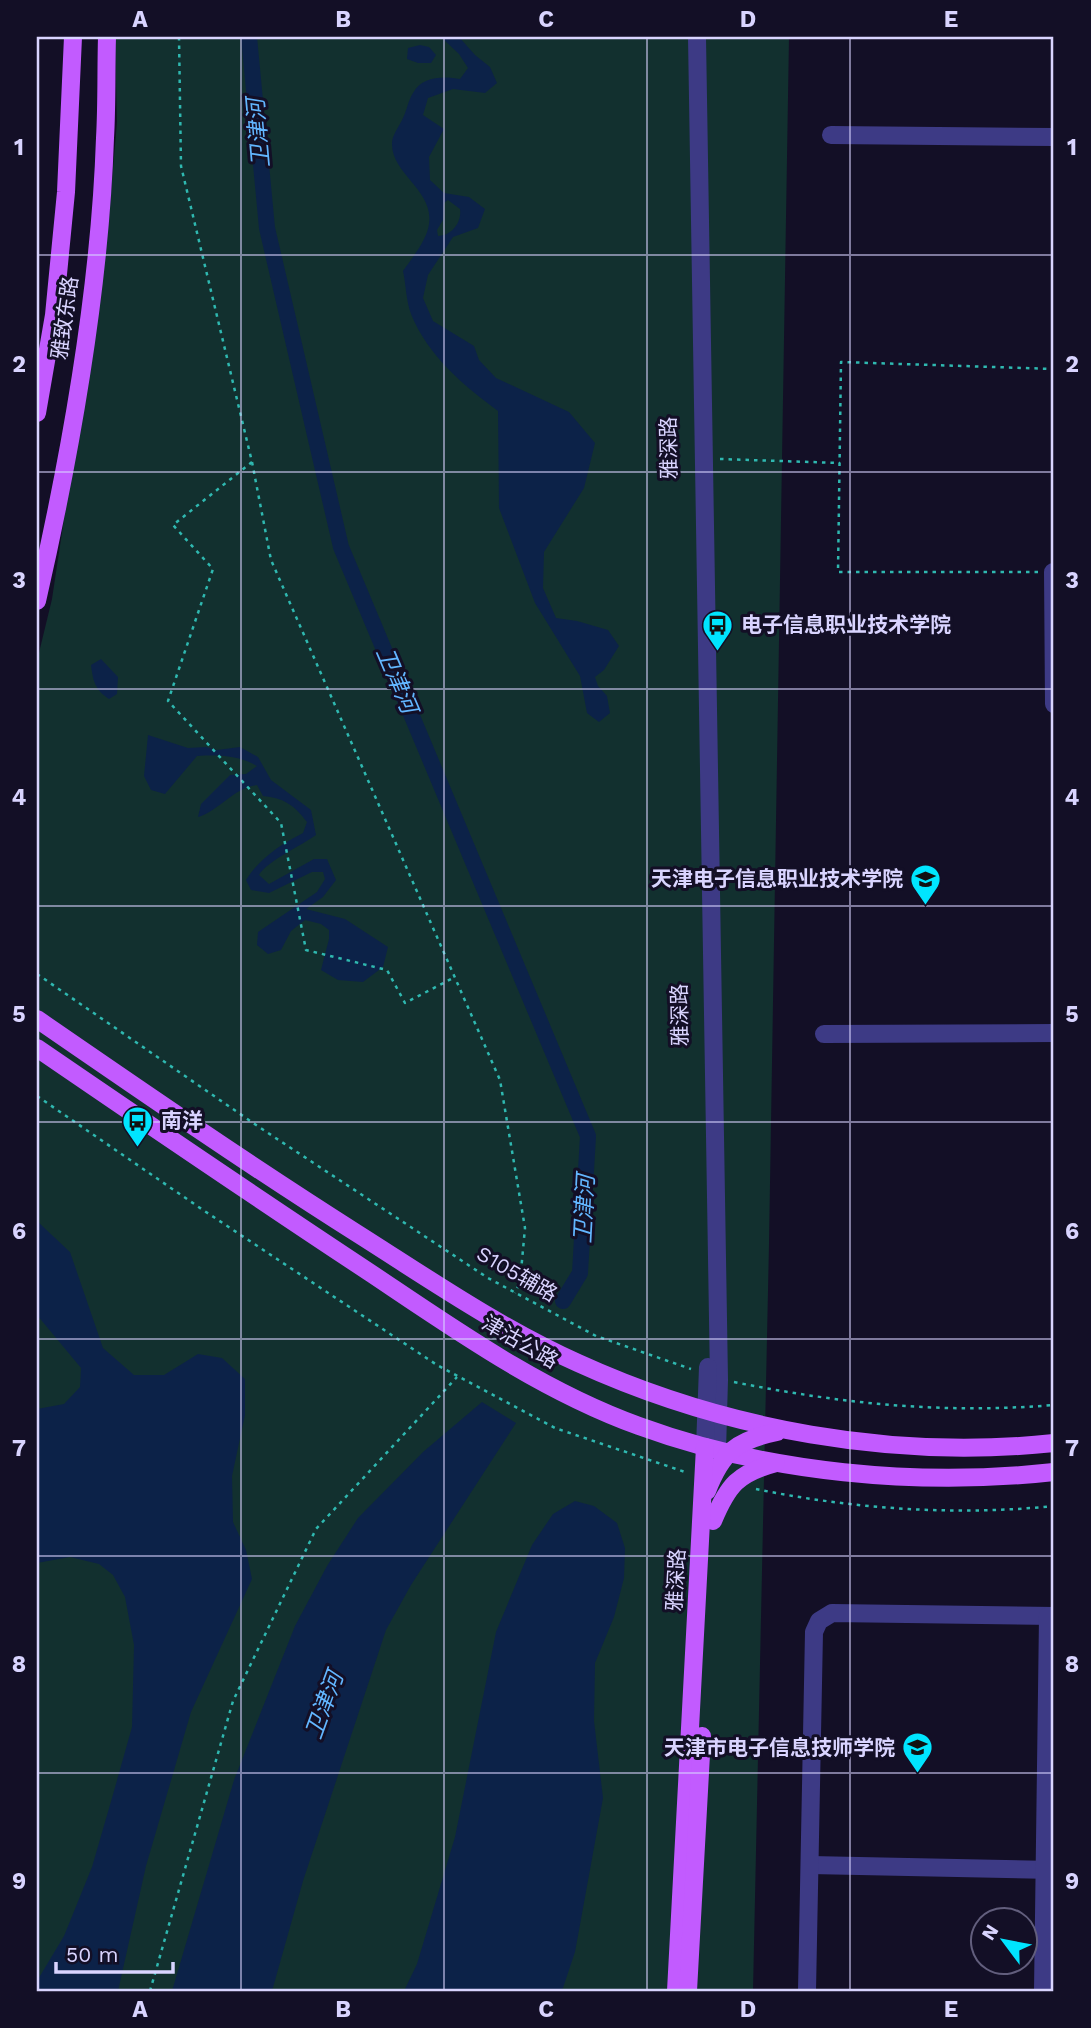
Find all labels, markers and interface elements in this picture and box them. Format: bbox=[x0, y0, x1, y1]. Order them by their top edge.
text: A bbox=[132, 6, 148, 33]
text: B bbox=[335, 6, 351, 33]
text: C bbox=[538, 6, 554, 33]
text: D bbox=[740, 6, 756, 33]
text: E bbox=[944, 6, 958, 33]
water label: 卫津河 bbox=[242, 93, 275, 169]
text: 1 bbox=[14, 134, 24, 161]
text: 1 bbox=[1067, 134, 1077, 161]
street label: 雅致东路 bbox=[46, 275, 83, 361]
text: 2 bbox=[12, 351, 26, 378]
text: 2 bbox=[1065, 351, 1079, 378]
street label: 雅深路 bbox=[655, 416, 682, 480]
text: 3 bbox=[12, 567, 26, 594]
text: 3 bbox=[1065, 567, 1079, 594]
bus stop icon: 电子信息职业技术学院 bbox=[701, 608, 735, 652]
place label: 电子信息职业技术学院 bbox=[741, 612, 951, 637]
water label: 卫津河 bbox=[371, 643, 424, 721]
text: 4 bbox=[12, 784, 27, 811]
text: 4 bbox=[1065, 784, 1080, 811]
school or university icon: 天津电子信息职业技术学院 bbox=[909, 862, 943, 906]
place label: 天津电子信息职业技术学院 bbox=[651, 866, 903, 891]
street label: 雅深路 bbox=[666, 983, 693, 1047]
text: 5 bbox=[12, 1001, 26, 1028]
text: 5 bbox=[1065, 1001, 1079, 1028]
bus stop icon: 南洋 bbox=[121, 1104, 155, 1148]
place label: 南洋 bbox=[161, 1108, 203, 1133]
water label: 卫津河 bbox=[569, 1170, 600, 1244]
text: 6 bbox=[12, 1218, 26, 1245]
text: 6 bbox=[1065, 1218, 1079, 1245]
street label: S105辅路 bbox=[472, 1241, 562, 1307]
street label: 津沽公路 bbox=[478, 1310, 563, 1373]
text: 7 bbox=[12, 1435, 26, 1462]
text: 7 bbox=[1065, 1435, 1079, 1462]
street label: 雅深路 bbox=[661, 1548, 690, 1612]
text: 8 bbox=[12, 1651, 26, 1678]
text: 8 bbox=[1065, 1651, 1079, 1678]
water label: 卫津河 bbox=[300, 1664, 350, 1742]
school or university icon: 天津市电子信息技师学院 bbox=[901, 1731, 935, 1775]
place label: 天津市电子信息技师学院 bbox=[664, 1735, 895, 1760]
text: 9 bbox=[12, 1868, 26, 1895]
text: 9 bbox=[1065, 1868, 1079, 1895]
north arrow bbox=[968, 1906, 1038, 1976]
text: N bbox=[977, 1920, 1003, 1944]
scale bar bbox=[56, 1930, 173, 1974]
text: 50 m bbox=[66, 1942, 118, 1967]
text: A bbox=[132, 1996, 148, 2023]
text: B bbox=[335, 1996, 351, 2023]
text: C bbox=[538, 1996, 554, 2023]
text: D bbox=[740, 1996, 756, 2023]
text: E bbox=[944, 1996, 958, 2023]

